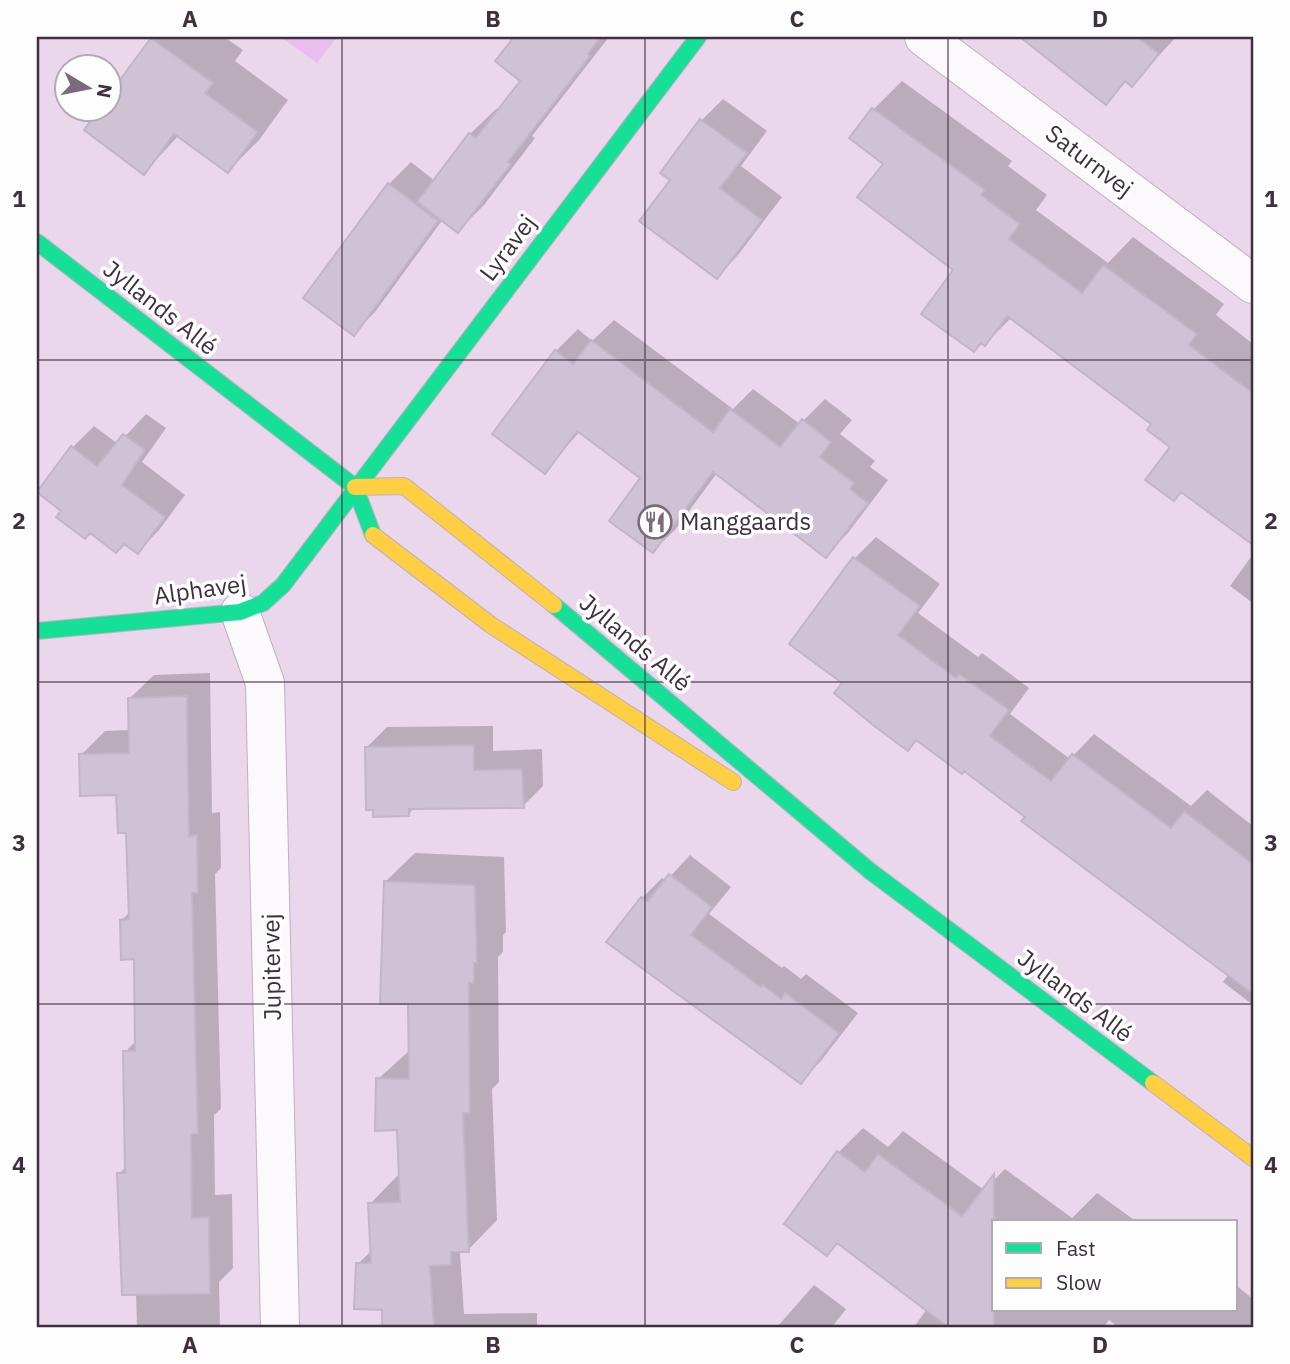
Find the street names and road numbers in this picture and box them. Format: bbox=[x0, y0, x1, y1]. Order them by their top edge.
street label: Saturnvej bbox=[1039, 117, 1140, 204]
street label: Lyravej bbox=[472, 208, 543, 287]
street label: Jyllands Allé bbox=[97, 253, 224, 362]
street label: Alphavej bbox=[152, 567, 248, 611]
street label: Jyllands Allé bbox=[573, 586, 698, 698]
street label: Jupitervej bbox=[254, 913, 288, 1021]
street label: Jyllands Allé bbox=[1012, 941, 1140, 1049]

